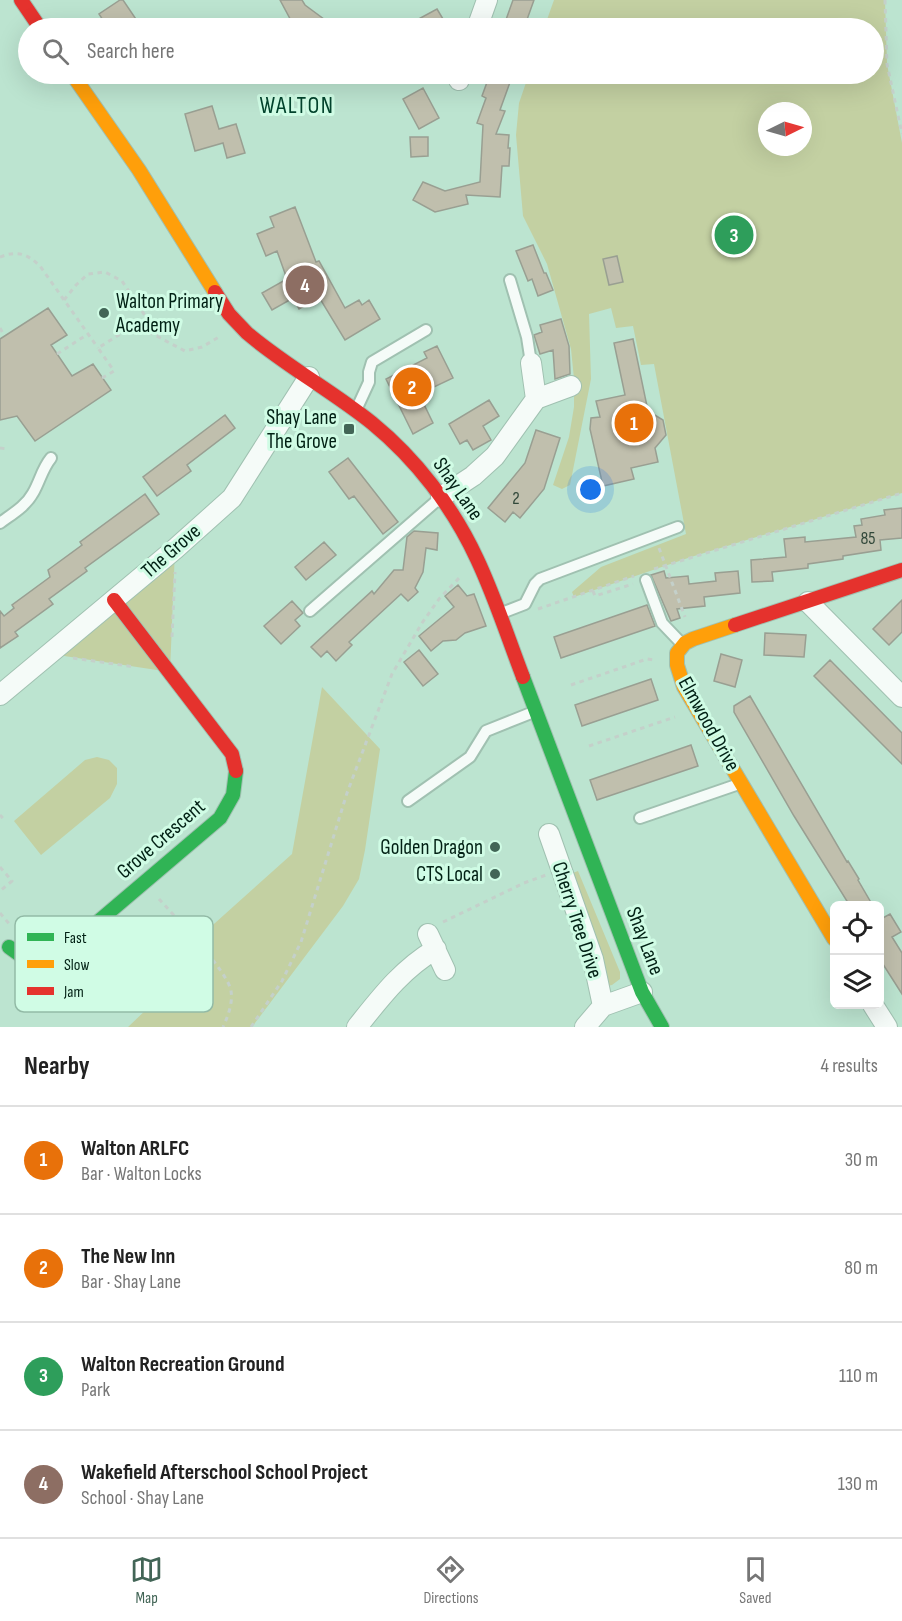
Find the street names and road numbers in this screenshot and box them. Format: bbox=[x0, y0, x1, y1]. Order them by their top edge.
street label: Shay Lane bbox=[427, 453, 489, 525]
street label: The Grove bbox=[136, 519, 206, 583]
street label: Elmwood Drive bbox=[673, 672, 745, 776]
street label: Grove Crescent bbox=[112, 794, 210, 884]
street label: Cherry Tree Drive bbox=[546, 859, 608, 981]
street label: Shay Lane bbox=[621, 904, 669, 978]

